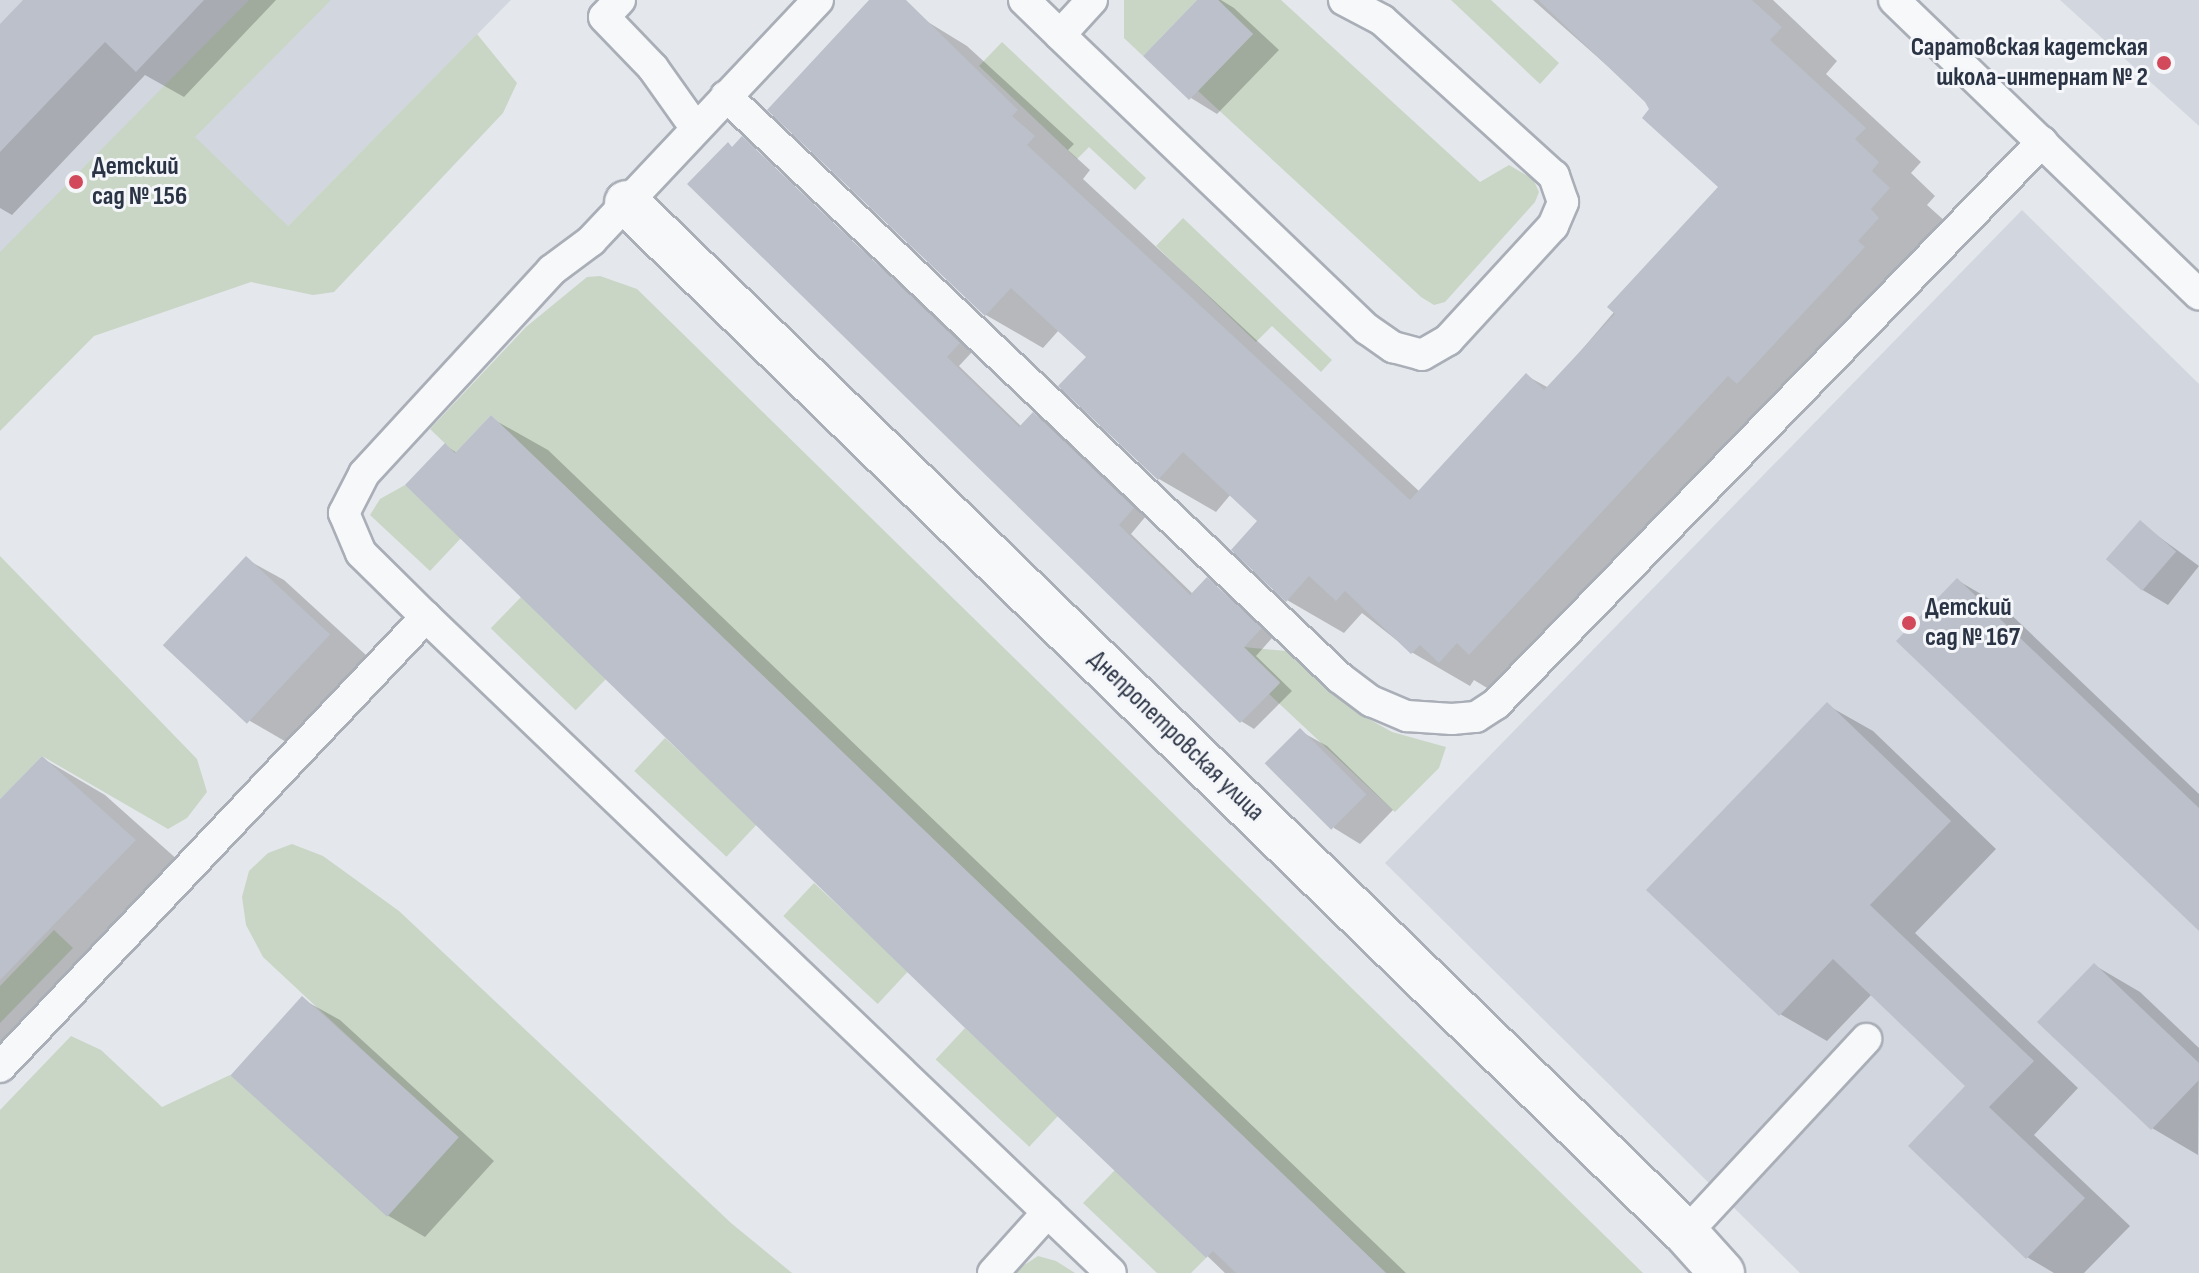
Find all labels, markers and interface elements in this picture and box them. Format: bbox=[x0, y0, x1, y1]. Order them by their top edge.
place label: Саратовская кадетская школа-интернат № 2 bbox=[1911, 32, 2148, 94]
marker: Саратовская кадетская школа-интернат № 2 bbox=[2155, 54, 2173, 72]
place label: Детский сад № 156 bbox=[92, 151, 187, 212]
marker: Детский сад № 156 bbox=[67, 173, 85, 191]
place label: Детский сад № 167 bbox=[1925, 592, 2020, 654]
marker: Детский сад № 167 bbox=[1900, 614, 1918, 632]
street label: Днепропетровская улица bbox=[1082, 644, 1270, 828]

